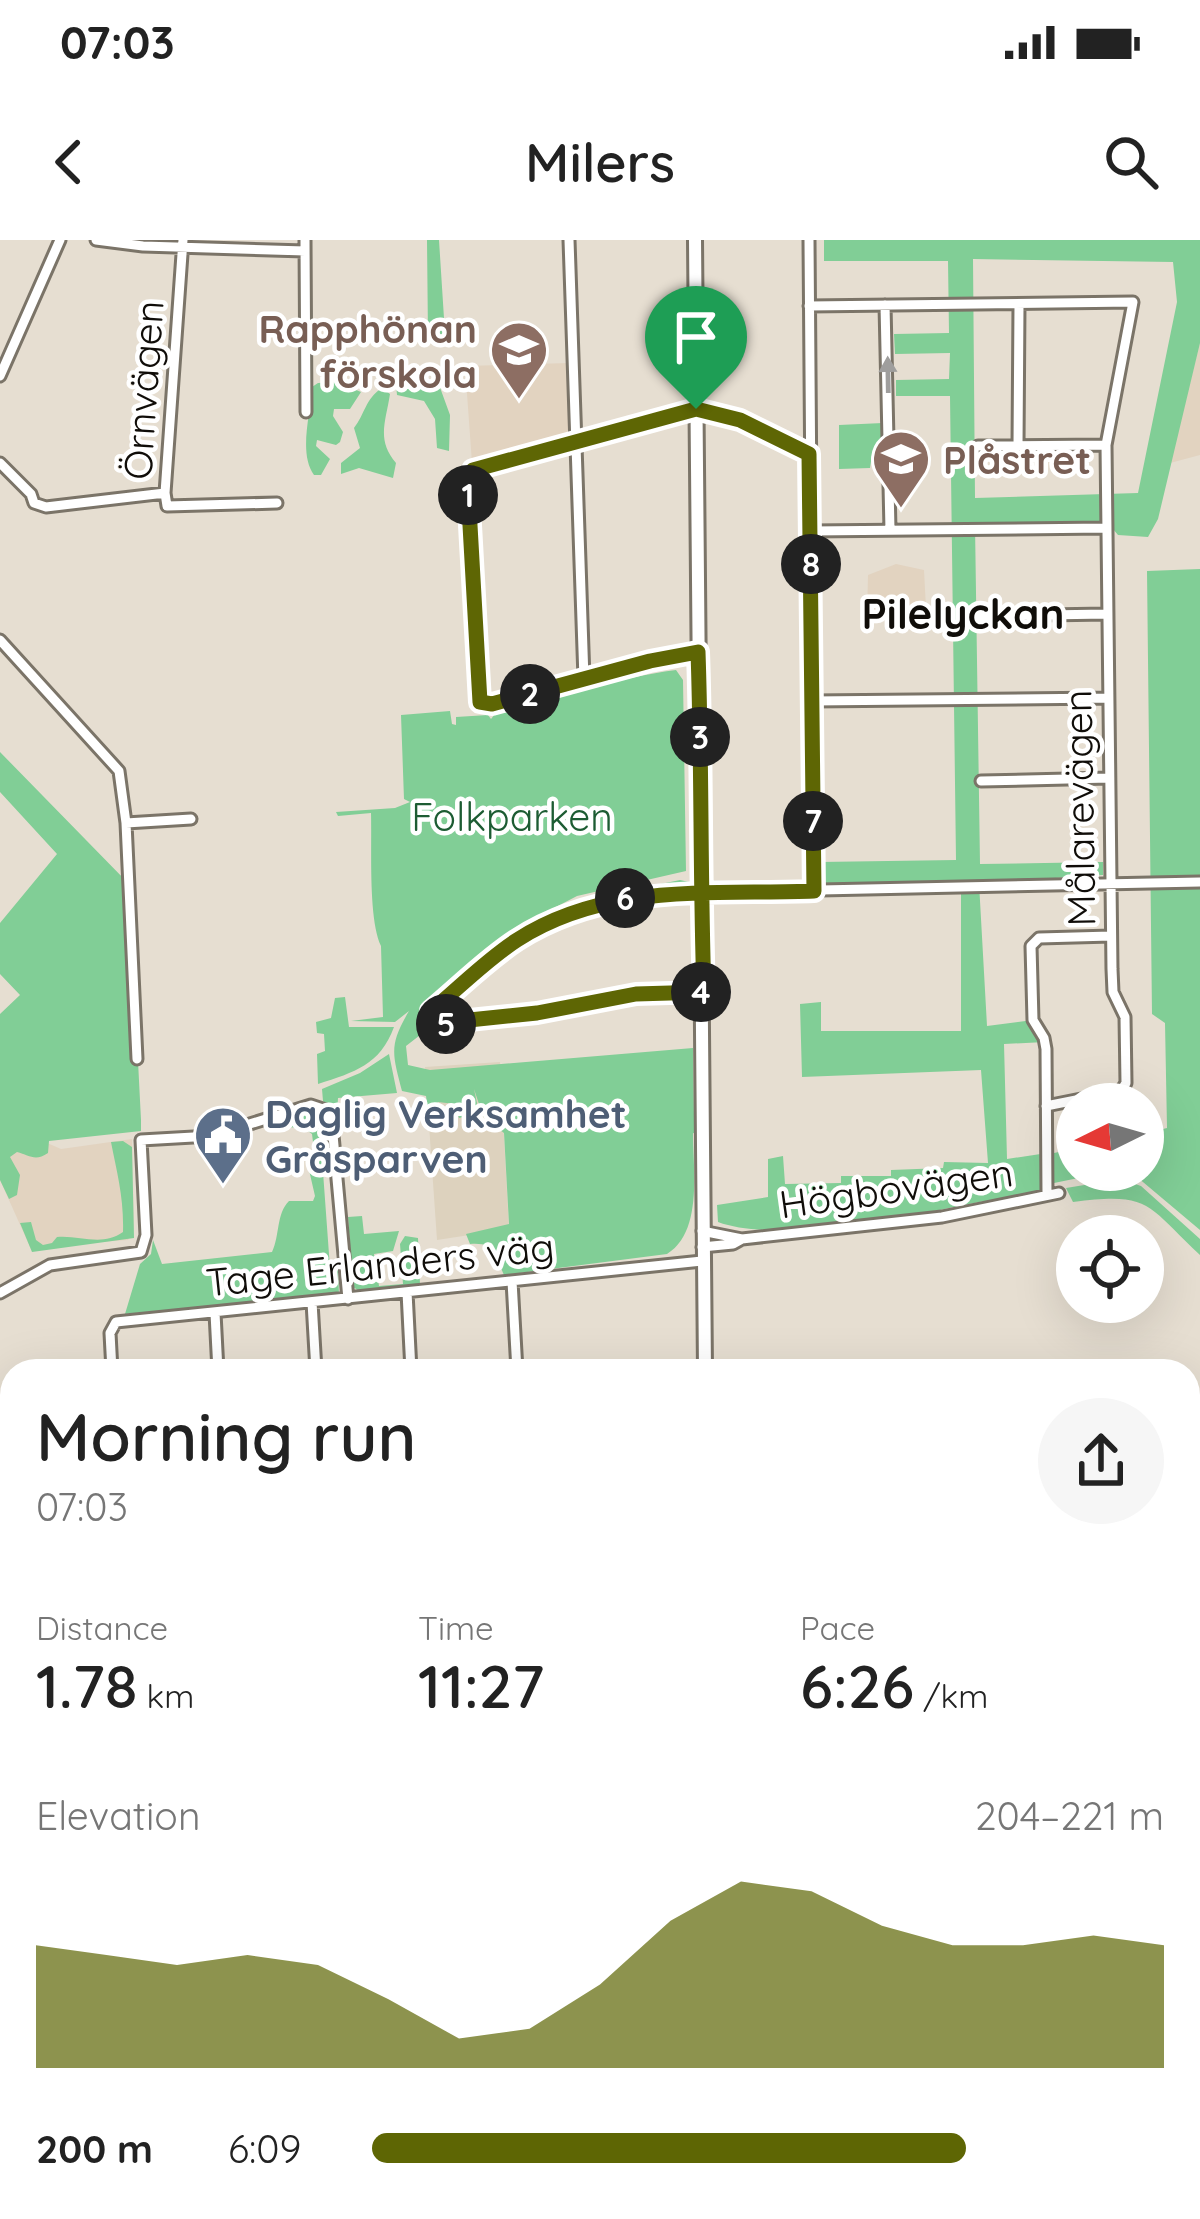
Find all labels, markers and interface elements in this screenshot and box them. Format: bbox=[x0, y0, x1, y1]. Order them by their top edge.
text: 07:03 bbox=[60, 14, 175, 70]
text: Milers bbox=[525, 128, 675, 196]
icon: back bbox=[36, 129, 102, 195]
icon: search bbox=[1098, 129, 1164, 195]
pin bbox=[645, 286, 747, 409]
street label: Örnvägen bbox=[112, 299, 174, 481]
place label: Rapphönan förskola bbox=[258, 304, 477, 398]
icon: arrive bbox=[663, 304, 729, 370]
school or university icon: Rapphönan förskola bbox=[488, 319, 550, 401]
one-way arrow bbox=[878, 356, 897, 394]
school or university icon: Plåstret bbox=[870, 428, 932, 510]
place label: Plåstret bbox=[943, 435, 1091, 484]
pin: 1 bbox=[438, 465, 498, 525]
text: 1 bbox=[462, 474, 474, 515]
pin: 8 bbox=[781, 534, 841, 594]
text: 8 bbox=[802, 543, 820, 584]
district label: Pilelyckan bbox=[861, 587, 1065, 640]
pin: 2 bbox=[500, 664, 560, 724]
text: 2 bbox=[521, 673, 539, 714]
street label: Målarevägen bbox=[1052, 689, 1106, 927]
pin: 3 bbox=[670, 707, 730, 767]
text: 3 bbox=[691, 716, 709, 757]
pin: 7 bbox=[783, 791, 843, 851]
park label: Folkparken bbox=[411, 792, 613, 841]
text: 7 bbox=[804, 800, 822, 841]
pin: 6 bbox=[595, 868, 655, 928]
text: 6 bbox=[616, 877, 634, 918]
pin: 4 bbox=[671, 962, 731, 1022]
text: 4 bbox=[691, 971, 711, 1012]
pin: 5 bbox=[416, 994, 476, 1054]
text: 5 bbox=[436, 1003, 456, 1044]
north arrow bbox=[1056, 1083, 1164, 1191]
map controls bbox=[1056, 1083, 1164, 1323]
place label: Daglig Verksamhet Gråsparven bbox=[265, 1089, 627, 1183]
public building icon: Daglig Verksamhet Gråsparven bbox=[192, 1104, 254, 1186]
street label: Högbovägen bbox=[776, 1147, 1016, 1229]
button: locate bbox=[1056, 1215, 1164, 1323]
street label: Tage Erlanders väg bbox=[203, 1221, 557, 1307]
text: Morning run bbox=[36, 1395, 417, 1478]
button: share bbox=[1038, 1398, 1164, 1524]
text: 07:03 bbox=[36, 1482, 128, 1531]
text: Distance bbox=[36, 1607, 168, 1648]
text: Time bbox=[418, 1607, 494, 1648]
text: Pace bbox=[800, 1607, 875, 1648]
text: 1.78 bbox=[36, 1648, 137, 1723]
text: 11:27 bbox=[418, 1648, 544, 1723]
text: 6:26 bbox=[800, 1648, 914, 1723]
text: km bbox=[137, 1675, 194, 1716]
text: /km bbox=[914, 1675, 988, 1716]
text: Elevation bbox=[36, 1791, 200, 1840]
text: 204–221 m bbox=[975, 1791, 1164, 1840]
text: 200 m bbox=[36, 2124, 153, 2173]
text: 6:09 bbox=[228, 2124, 301, 2173]

